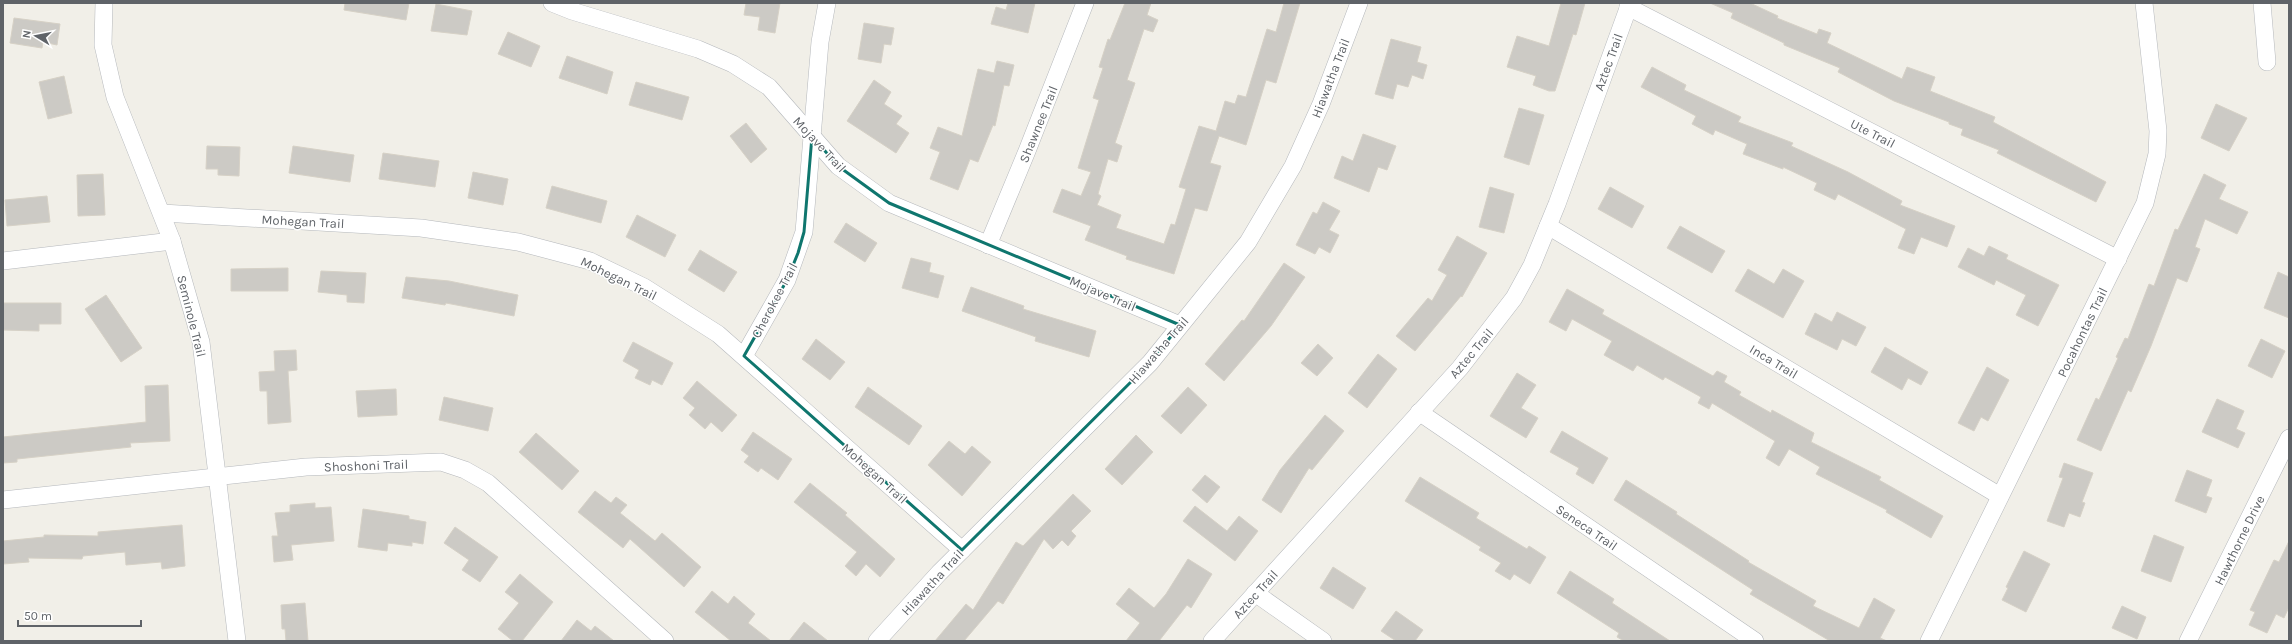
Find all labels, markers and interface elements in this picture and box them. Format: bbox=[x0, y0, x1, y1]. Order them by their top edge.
north arrow bbox=[16, 16, 56, 56]
text: N bbox=[20, 29, 34, 39]
street label: Aztec Trail bbox=[1591, 31, 1626, 93]
street label: Hiawatha Trail bbox=[1308, 36, 1353, 120]
street label: Shawnee Trail bbox=[1016, 84, 1061, 165]
street label: Mojave Trail bbox=[790, 113, 849, 175]
street label: Ute Trail bbox=[1848, 116, 1898, 151]
street label: Mohegan Trail bbox=[261, 212, 345, 231]
street label: Mohegan Trail bbox=[578, 254, 659, 303]
street label: Cherokee Trail bbox=[748, 260, 801, 340]
street label: Mojave Trail bbox=[1067, 273, 1138, 314]
street label: Seminole Trail bbox=[174, 274, 209, 359]
street label: Pocahontas Trail bbox=[2054, 285, 2111, 379]
street label: Hiawatha Trail bbox=[1125, 314, 1192, 387]
street label: Aztec Trail bbox=[1446, 326, 1496, 381]
street label: Inca Trail bbox=[1747, 341, 1800, 382]
street label: Mohegan Trail bbox=[839, 440, 911, 507]
street label: Shoshoni Trail bbox=[324, 457, 408, 474]
street label: Hawthorne Drive bbox=[2211, 493, 2268, 587]
street label: Seneca Trail bbox=[1553, 501, 1620, 553]
street label: Hiawatha Trail bbox=[898, 546, 967, 618]
street label: Aztec Trail bbox=[1230, 567, 1281, 622]
scale bar bbox=[18, 602, 141, 628]
text: 50 m bbox=[24, 609, 52, 623]

